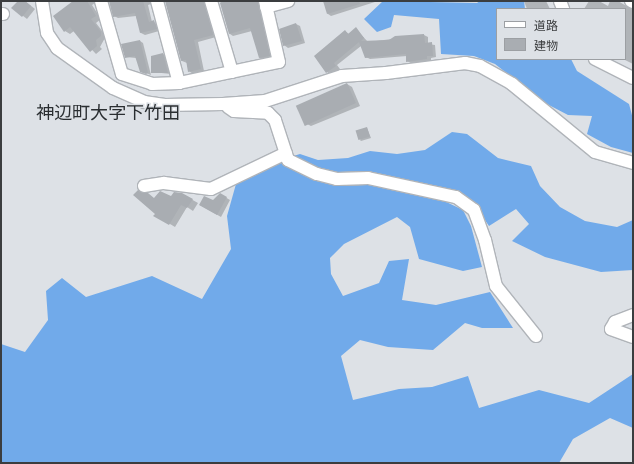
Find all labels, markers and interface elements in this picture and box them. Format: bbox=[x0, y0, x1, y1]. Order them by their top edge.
legend bbox=[496, 8, 626, 60]
text: 道路 bbox=[534, 20, 558, 32]
text: 建物 bbox=[534, 40, 558, 52]
district label: 神辺町大字下竹田 bbox=[36, 103, 180, 125]

